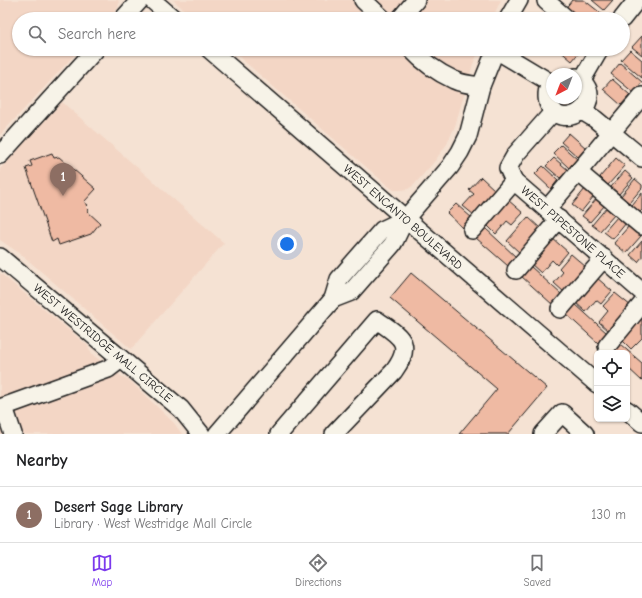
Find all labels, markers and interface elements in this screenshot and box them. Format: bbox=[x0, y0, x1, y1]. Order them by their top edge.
search box bbox=[12, 12, 630, 56]
icon: search bbox=[26, 23, 48, 45]
text: Search here bbox=[58, 25, 136, 43]
north arrow bbox=[546, 68, 582, 104]
street label: WEST ENCANTO BOULEVARD bbox=[341, 161, 465, 273]
pin: 1 bbox=[50, 163, 76, 196]
street label: WEST PIPESTONE PLACE bbox=[518, 183, 628, 281]
your location bbox=[277, 234, 297, 254]
street label: WEST WESTRIDGE MALL CIRCLE bbox=[31, 281, 175, 405]
map controls bbox=[594, 350, 630, 422]
button: locate bbox=[594, 350, 630, 386]
button: layers bbox=[594, 386, 630, 422]
text: Nearby bbox=[16, 451, 67, 470]
text: Desert Sage Library bbox=[54, 498, 183, 516]
text: 1 bbox=[26, 507, 32, 522]
text: 130 m bbox=[591, 507, 626, 522]
text: Library · West Westridge Mall Circle bbox=[54, 516, 252, 531]
tab: Map bbox=[91, 552, 113, 589]
tab: Directions bbox=[295, 552, 342, 589]
tab: Saved bbox=[524, 552, 551, 589]

